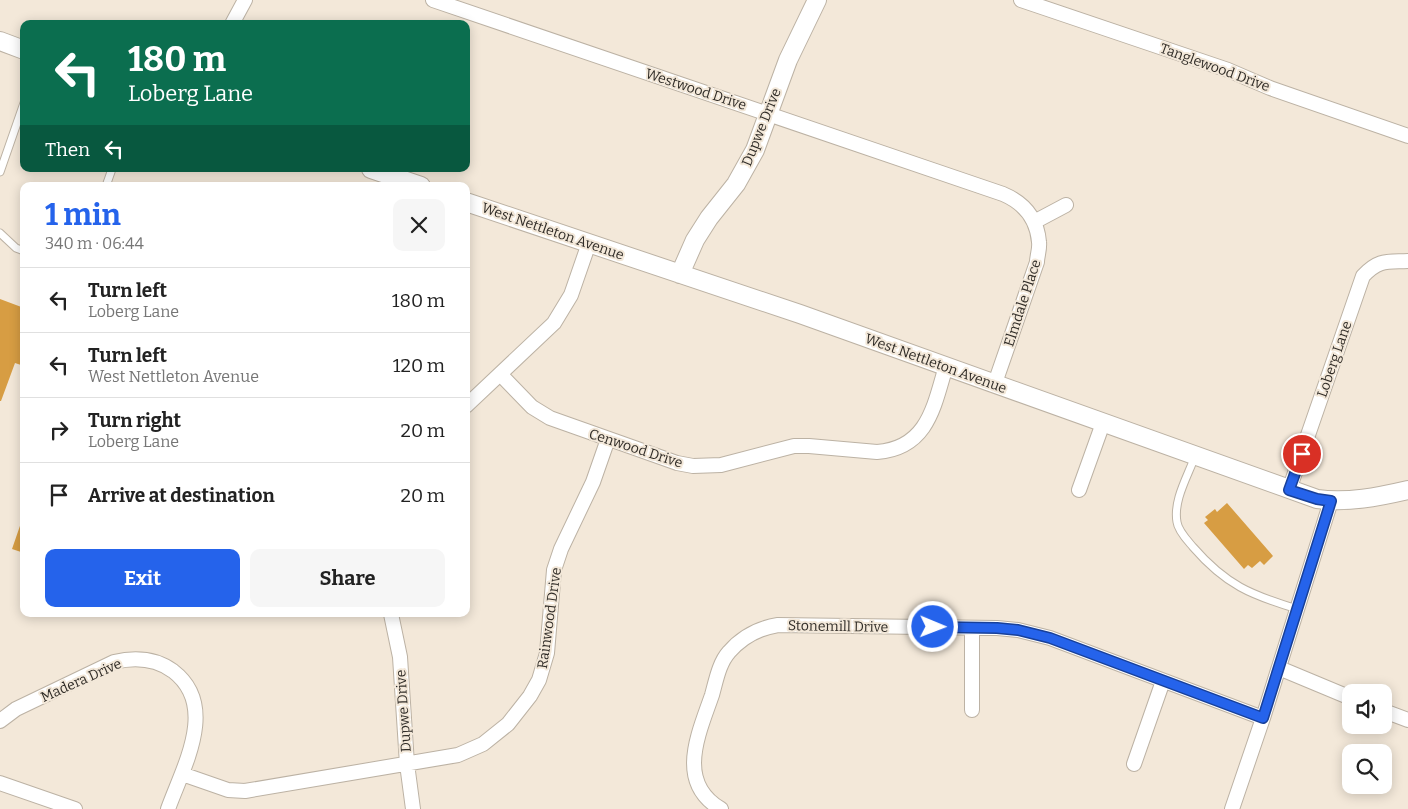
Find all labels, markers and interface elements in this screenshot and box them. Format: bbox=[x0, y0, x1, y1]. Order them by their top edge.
text: 180 m bbox=[128, 38, 226, 80]
icon: left bbox=[45, 40, 110, 105]
street label: Tanglewood Drive bbox=[1158, 40, 1272, 95]
street label: Westwood Drive bbox=[643, 65, 749, 114]
text: Loberg Lane bbox=[128, 80, 253, 107]
street label: Dupwe Drive bbox=[738, 86, 785, 169]
icon: left bbox=[100, 135, 128, 163]
text: Then bbox=[45, 138, 90, 161]
text: 1 min bbox=[45, 197, 121, 233]
button: close bbox=[393, 199, 445, 251]
street label: West Nettleton Avenue bbox=[479, 199, 626, 264]
text: 340 m · 06:44 bbox=[45, 234, 144, 253]
street label: Elmdale Place bbox=[1000, 257, 1045, 349]
text: Turn left bbox=[88, 279, 167, 302]
icon: left bbox=[45, 286, 73, 314]
text: 180 m bbox=[392, 289, 445, 312]
text: Loberg Lane bbox=[88, 302, 179, 321]
street label: Loberg Lane bbox=[1313, 319, 1355, 400]
street label: West Nettleton Avenue bbox=[863, 330, 1009, 397]
text: Turn left bbox=[88, 344, 167, 367]
icon: left bbox=[45, 351, 73, 379]
text: 120 m bbox=[393, 354, 445, 377]
text: West Nettleton Avenue bbox=[88, 367, 259, 386]
text: Turn right bbox=[88, 409, 181, 432]
icon: right bbox=[45, 416, 73, 444]
text: 20 m bbox=[401, 419, 445, 442]
street label: Cenwood Drive bbox=[587, 425, 685, 472]
text: Loberg Lane bbox=[88, 432, 179, 451]
pin bbox=[1281, 433, 1323, 475]
icon: arrive bbox=[1288, 440, 1316, 468]
icon: arrive bbox=[45, 481, 73, 509]
text: Arrive at destination bbox=[88, 484, 275, 507]
text: 20 m bbox=[401, 484, 445, 507]
button: Exit bbox=[45, 549, 240, 607]
button: Share bbox=[250, 549, 445, 607]
street label: Rainwood Drive bbox=[534, 566, 565, 670]
position arrow bbox=[906, 600, 958, 652]
street label: Stonemill Drive bbox=[788, 617, 888, 636]
street label: Madera Drive bbox=[38, 655, 124, 706]
street label: Dupwe Drive bbox=[392, 669, 415, 753]
map controls bbox=[1342, 684, 1392, 794]
button: sound bbox=[1342, 684, 1392, 734]
button: search bbox=[1342, 744, 1392, 794]

